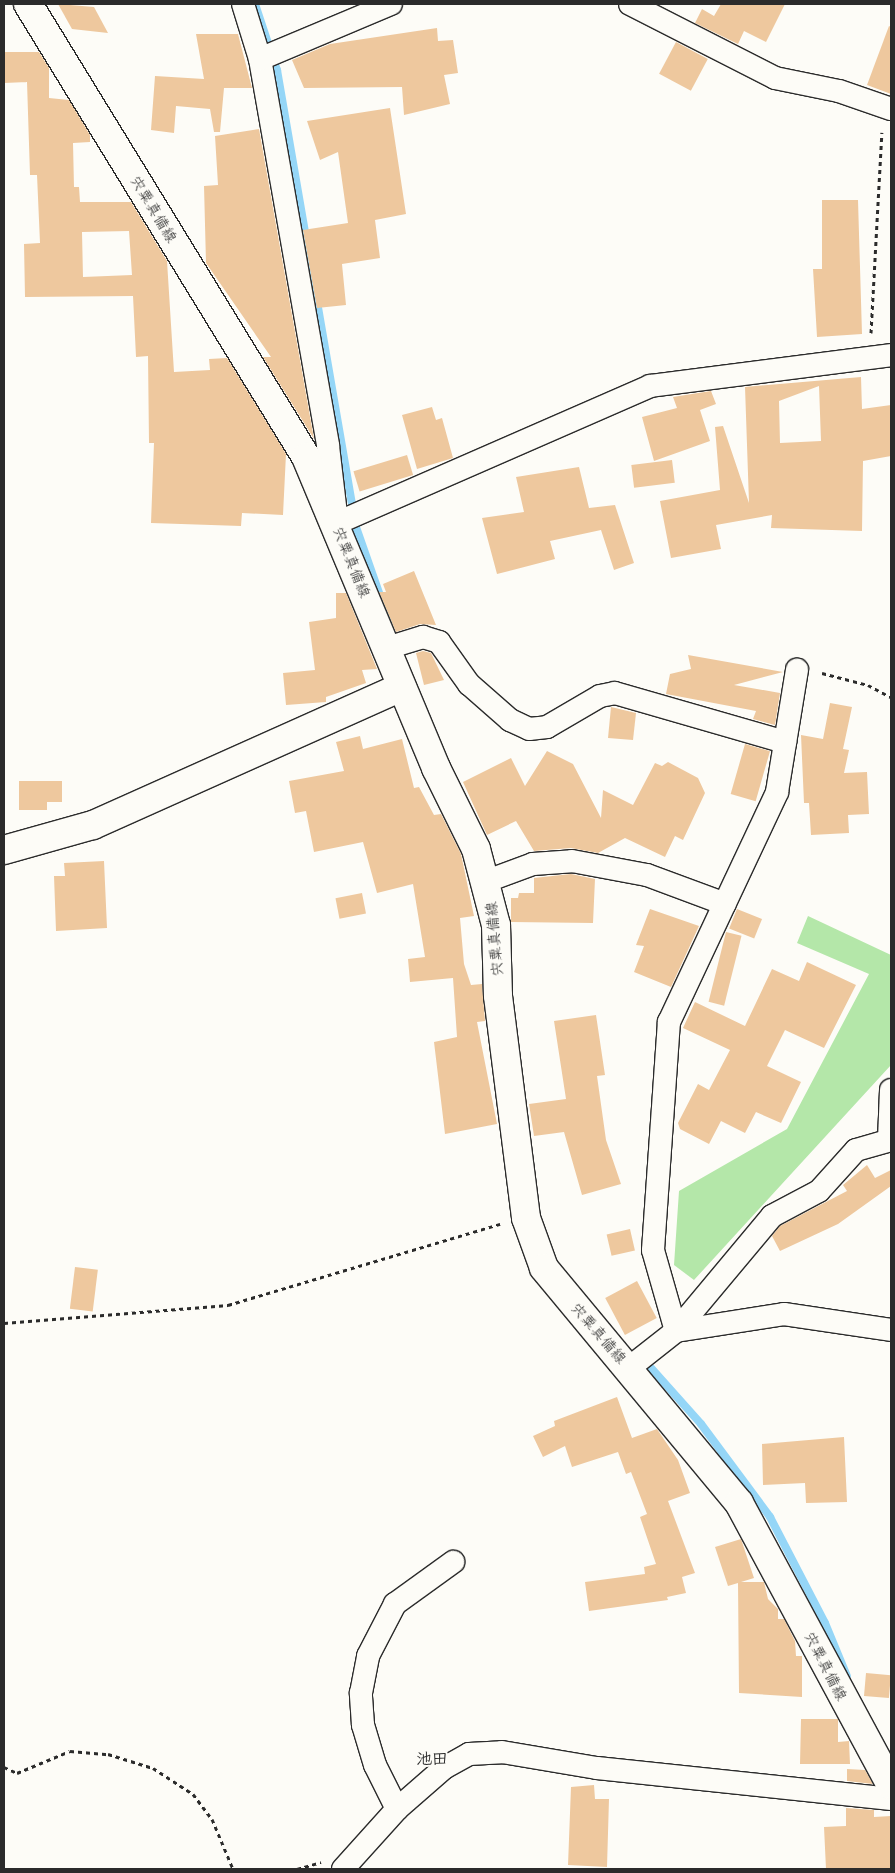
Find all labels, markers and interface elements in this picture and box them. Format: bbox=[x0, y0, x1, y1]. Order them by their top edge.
street label: 宍粟真備線 bbox=[127, 172, 181, 246]
street label: 宍粟真備線 bbox=[330, 524, 374, 600]
street label: 宍粟真備線 bbox=[482, 901, 506, 977]
street label: 宍粟真備線 bbox=[568, 1299, 630, 1367]
street label: 宍粟真備線 bbox=[801, 1629, 851, 1703]
district label: 池田 bbox=[416, 1748, 448, 1768]

